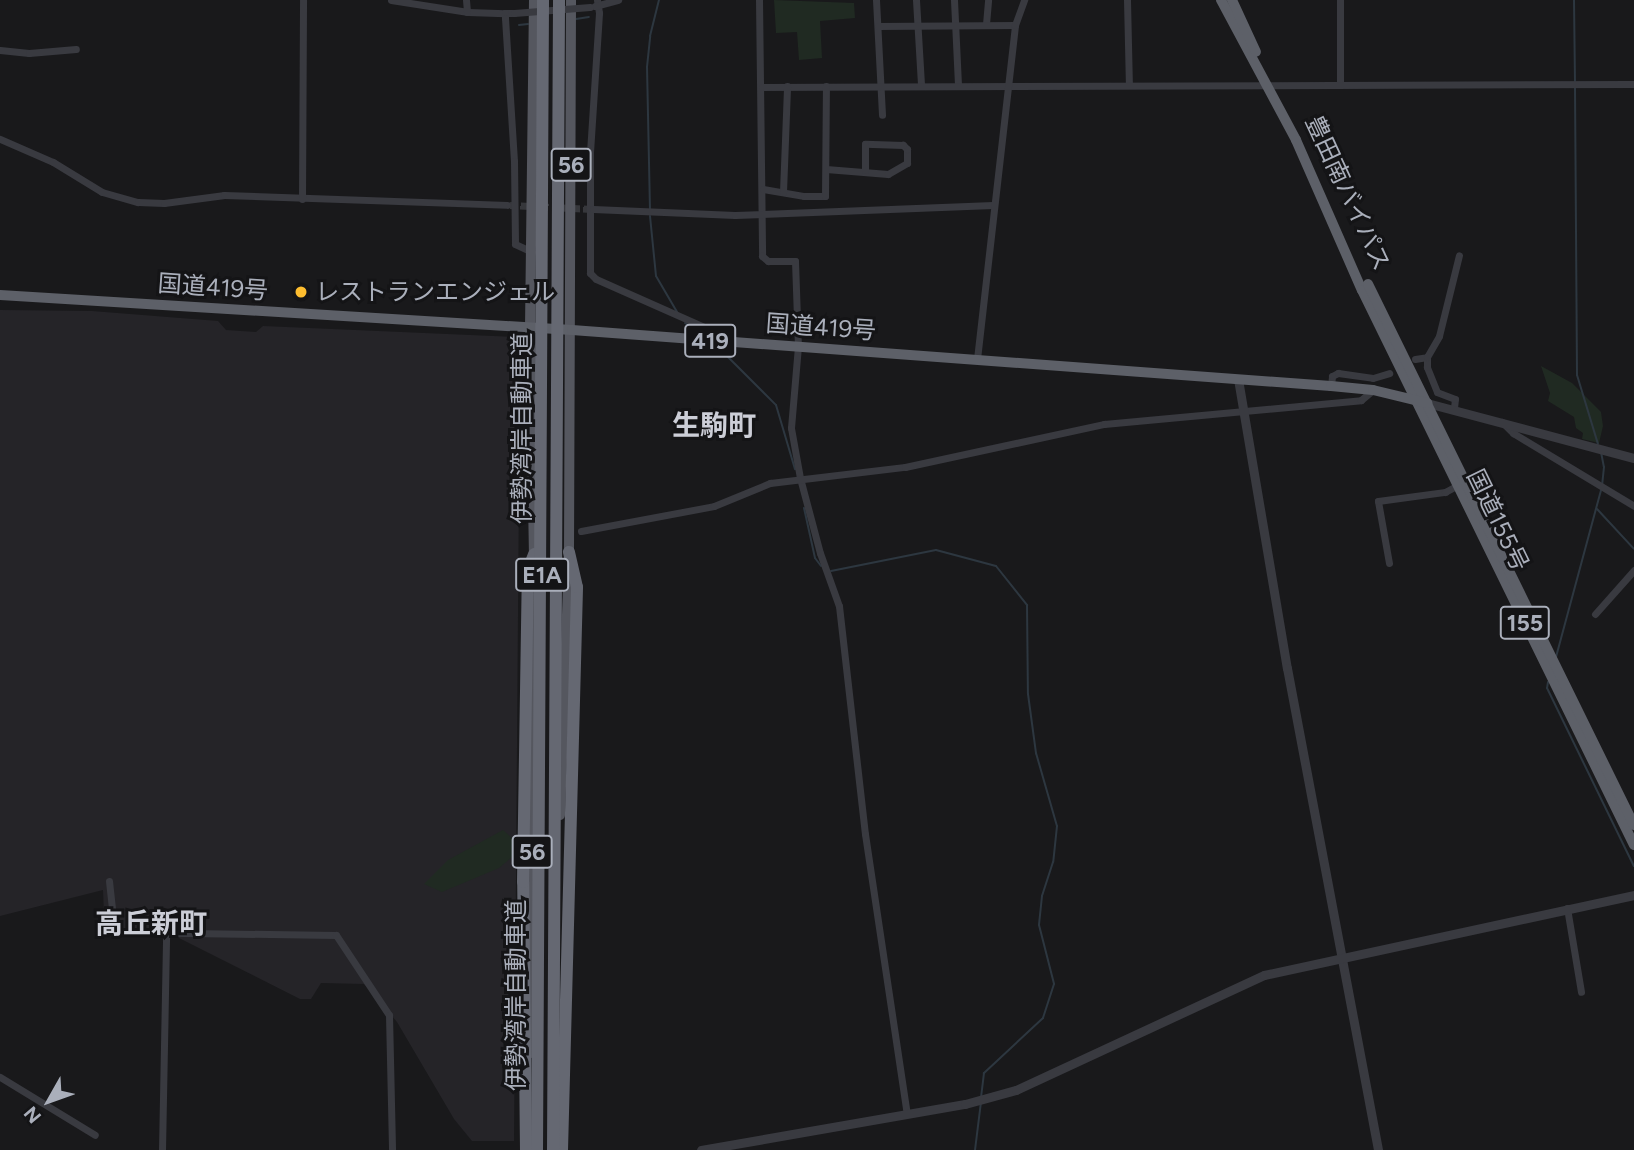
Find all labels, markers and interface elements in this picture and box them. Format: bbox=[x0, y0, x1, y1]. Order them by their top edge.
street label: 豊田南バイパス bbox=[1299, 111, 1397, 275]
road number: 56 bbox=[550, 146, 592, 184]
street label: 国道419号 bbox=[157, 269, 269, 305]
place label: レストランエンジェル bbox=[315, 278, 555, 306]
marker: レストランエンジェル bbox=[293, 284, 309, 300]
street label: 国道419号 bbox=[765, 309, 877, 345]
road number: 419 bbox=[684, 322, 736, 360]
street label: 伊勢湾岸自動車道 bbox=[508, 332, 536, 524]
district label: 生駒町 bbox=[672, 408, 756, 442]
street label: 国道155号 bbox=[1461, 464, 1535, 576]
road number: E1A bbox=[514, 555, 570, 594]
road number: 155 bbox=[1499, 604, 1551, 642]
road number: 56 bbox=[511, 832, 553, 872]
street label: 伊勢湾岸自動車道 bbox=[502, 899, 530, 1091]
district label: 高丘新町 bbox=[95, 906, 207, 940]
north arrow bbox=[14, 1066, 84, 1136]
text: N bbox=[19, 1102, 46, 1128]

